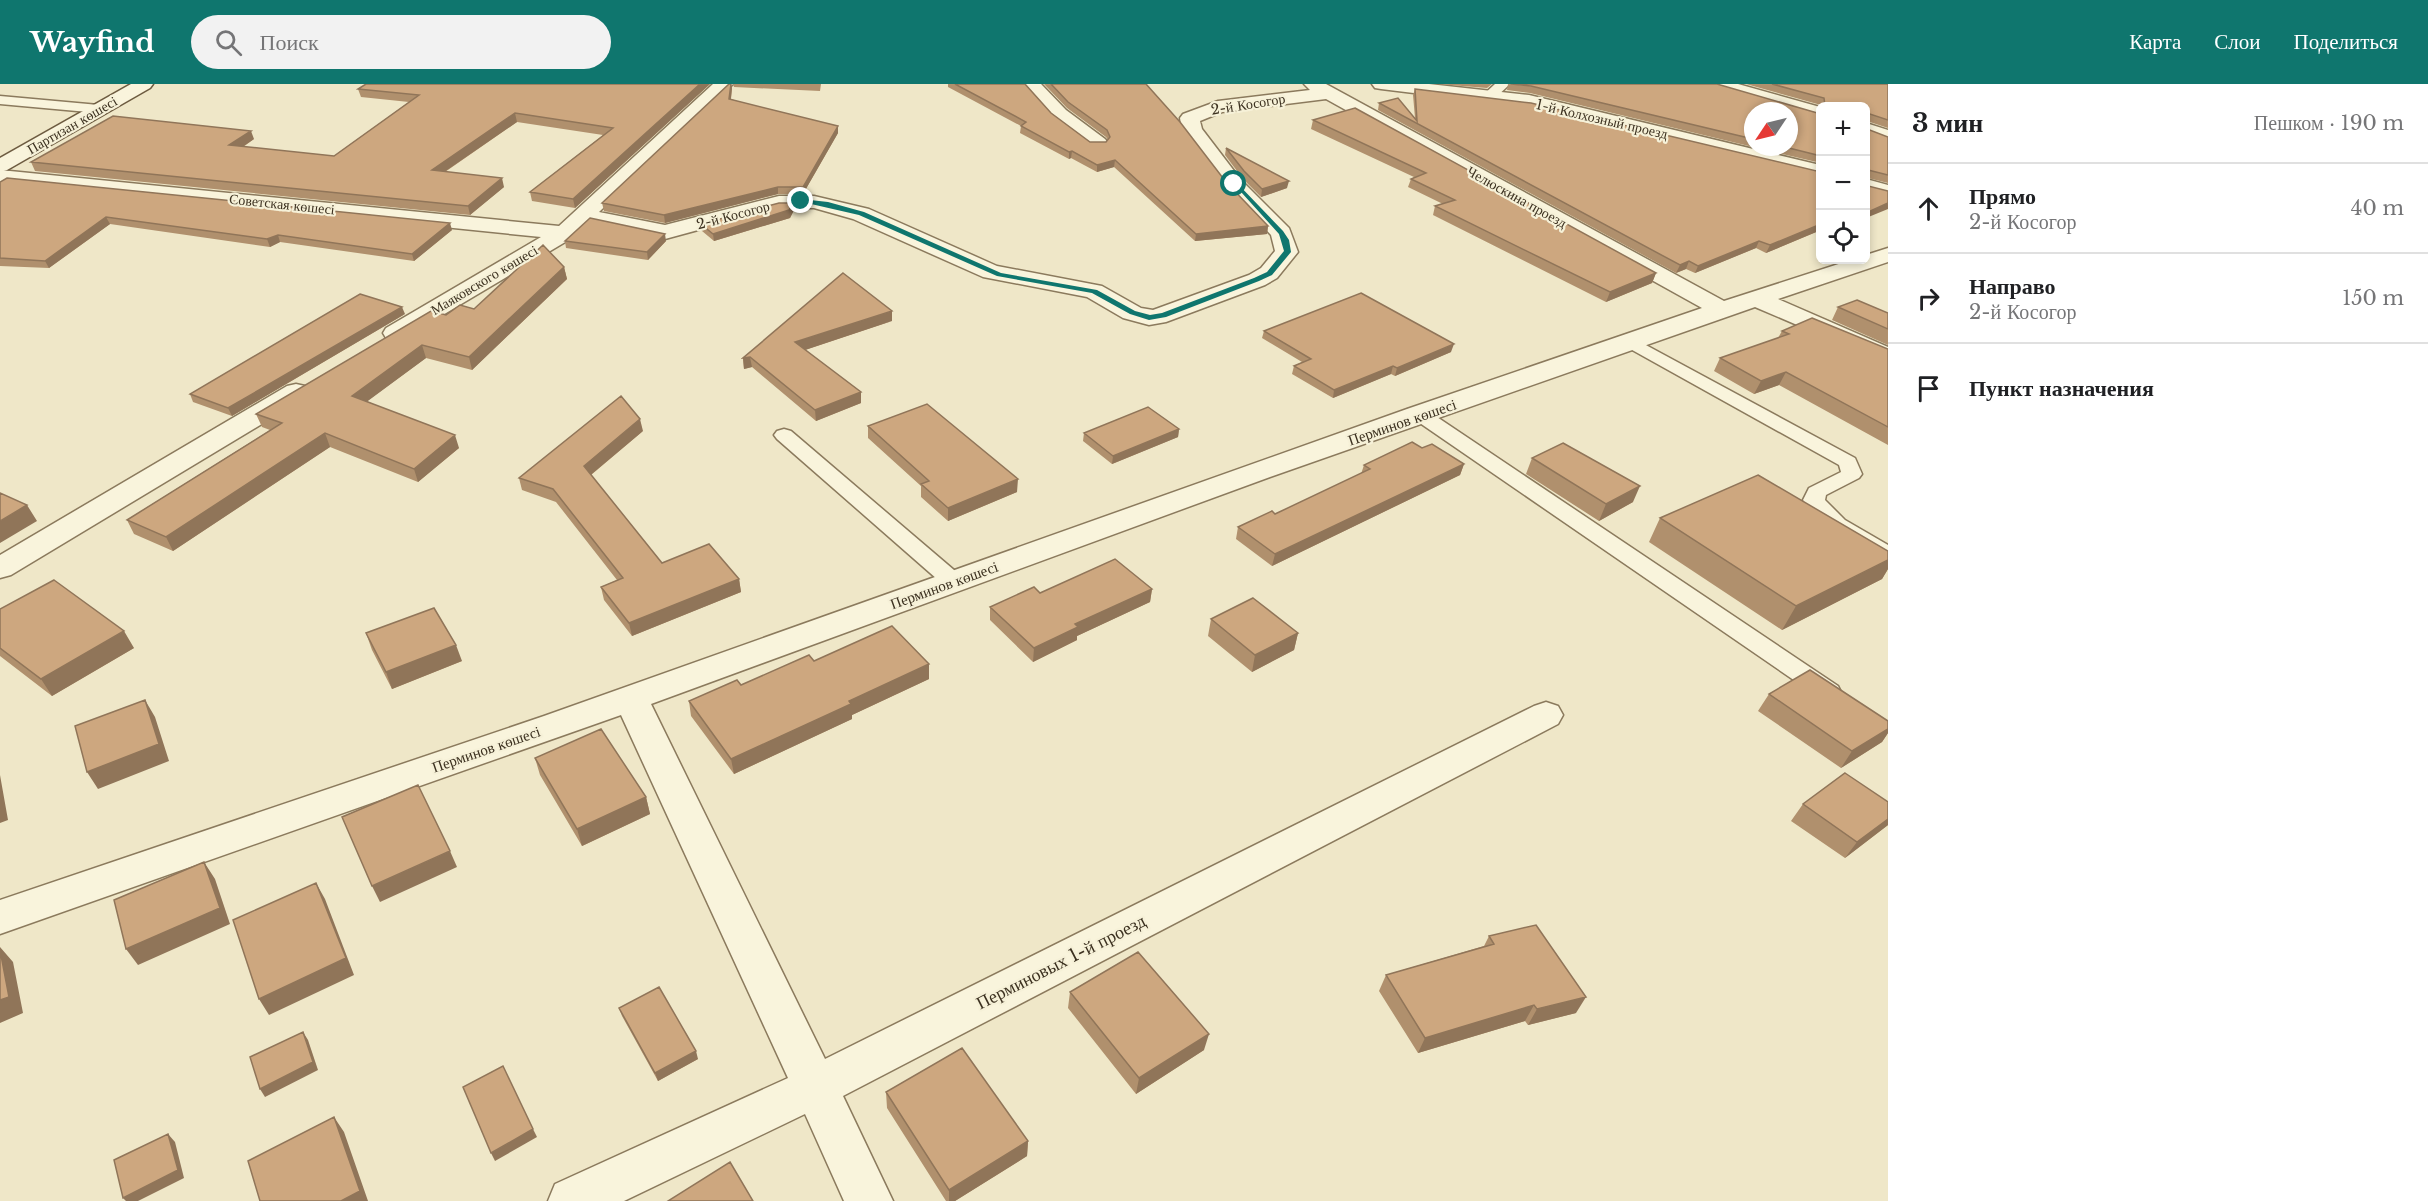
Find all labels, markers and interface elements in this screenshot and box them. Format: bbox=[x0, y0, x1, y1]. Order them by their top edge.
search box bbox=[191, 15, 611, 69]
text: Wayfind bbox=[30, 25, 155, 60]
icon: search bbox=[212, 26, 245, 59]
text: Поиск bbox=[260, 29, 319, 56]
text: Карта bbox=[2129, 29, 2181, 55]
text: Слои bbox=[2214, 29, 2260, 55]
text: Поделиться bbox=[2293, 29, 2398, 55]
street label: 2-й Косогор bbox=[1209, 89, 1287, 119]
street label: Партизан көшесі bbox=[24, 92, 120, 158]
street label: 1-й Колхозный проезд bbox=[1534, 95, 1670, 143]
north arrow bbox=[1744, 102, 1798, 156]
map controls bbox=[1816, 102, 1870, 264]
button: + bbox=[1816, 102, 1870, 156]
text: 3 мин bbox=[1912, 107, 1983, 139]
text: Пешком · 190 m bbox=[2254, 111, 2404, 135]
button: − bbox=[1816, 156, 1870, 210]
street label: Челюскина проезд bbox=[1464, 162, 1570, 232]
route start bbox=[1220, 170, 1246, 196]
text: Прямо bbox=[1969, 183, 2036, 210]
route end bbox=[787, 187, 813, 213]
street label: Советская көшесі bbox=[228, 190, 336, 219]
icon: ahead bbox=[1912, 192, 1945, 225]
text: 40 m bbox=[2351, 196, 2404, 220]
street label: 2-й Косогор bbox=[694, 197, 772, 233]
button: locate bbox=[1816, 210, 1870, 264]
text: 2-й Косогор bbox=[1969, 210, 2076, 234]
street label: Маяковского көшесі bbox=[427, 241, 541, 319]
text: Направо bbox=[1969, 273, 2055, 300]
icon: right bbox=[1912, 282, 1945, 315]
text: 150 m bbox=[2342, 286, 2404, 310]
text: 2-й Косогор bbox=[1969, 300, 2076, 324]
icon: arrive bbox=[1912, 372, 1945, 405]
text: Пункт назначения bbox=[1969, 375, 2154, 402]
street label: Перминов көшесі bbox=[1345, 395, 1459, 449]
street label: Перминов көшесі bbox=[887, 557, 1001, 613]
street label: Перминов көшесі bbox=[429, 722, 543, 776]
street label: Перминовых 1-й проезд bbox=[973, 910, 1149, 1014]

